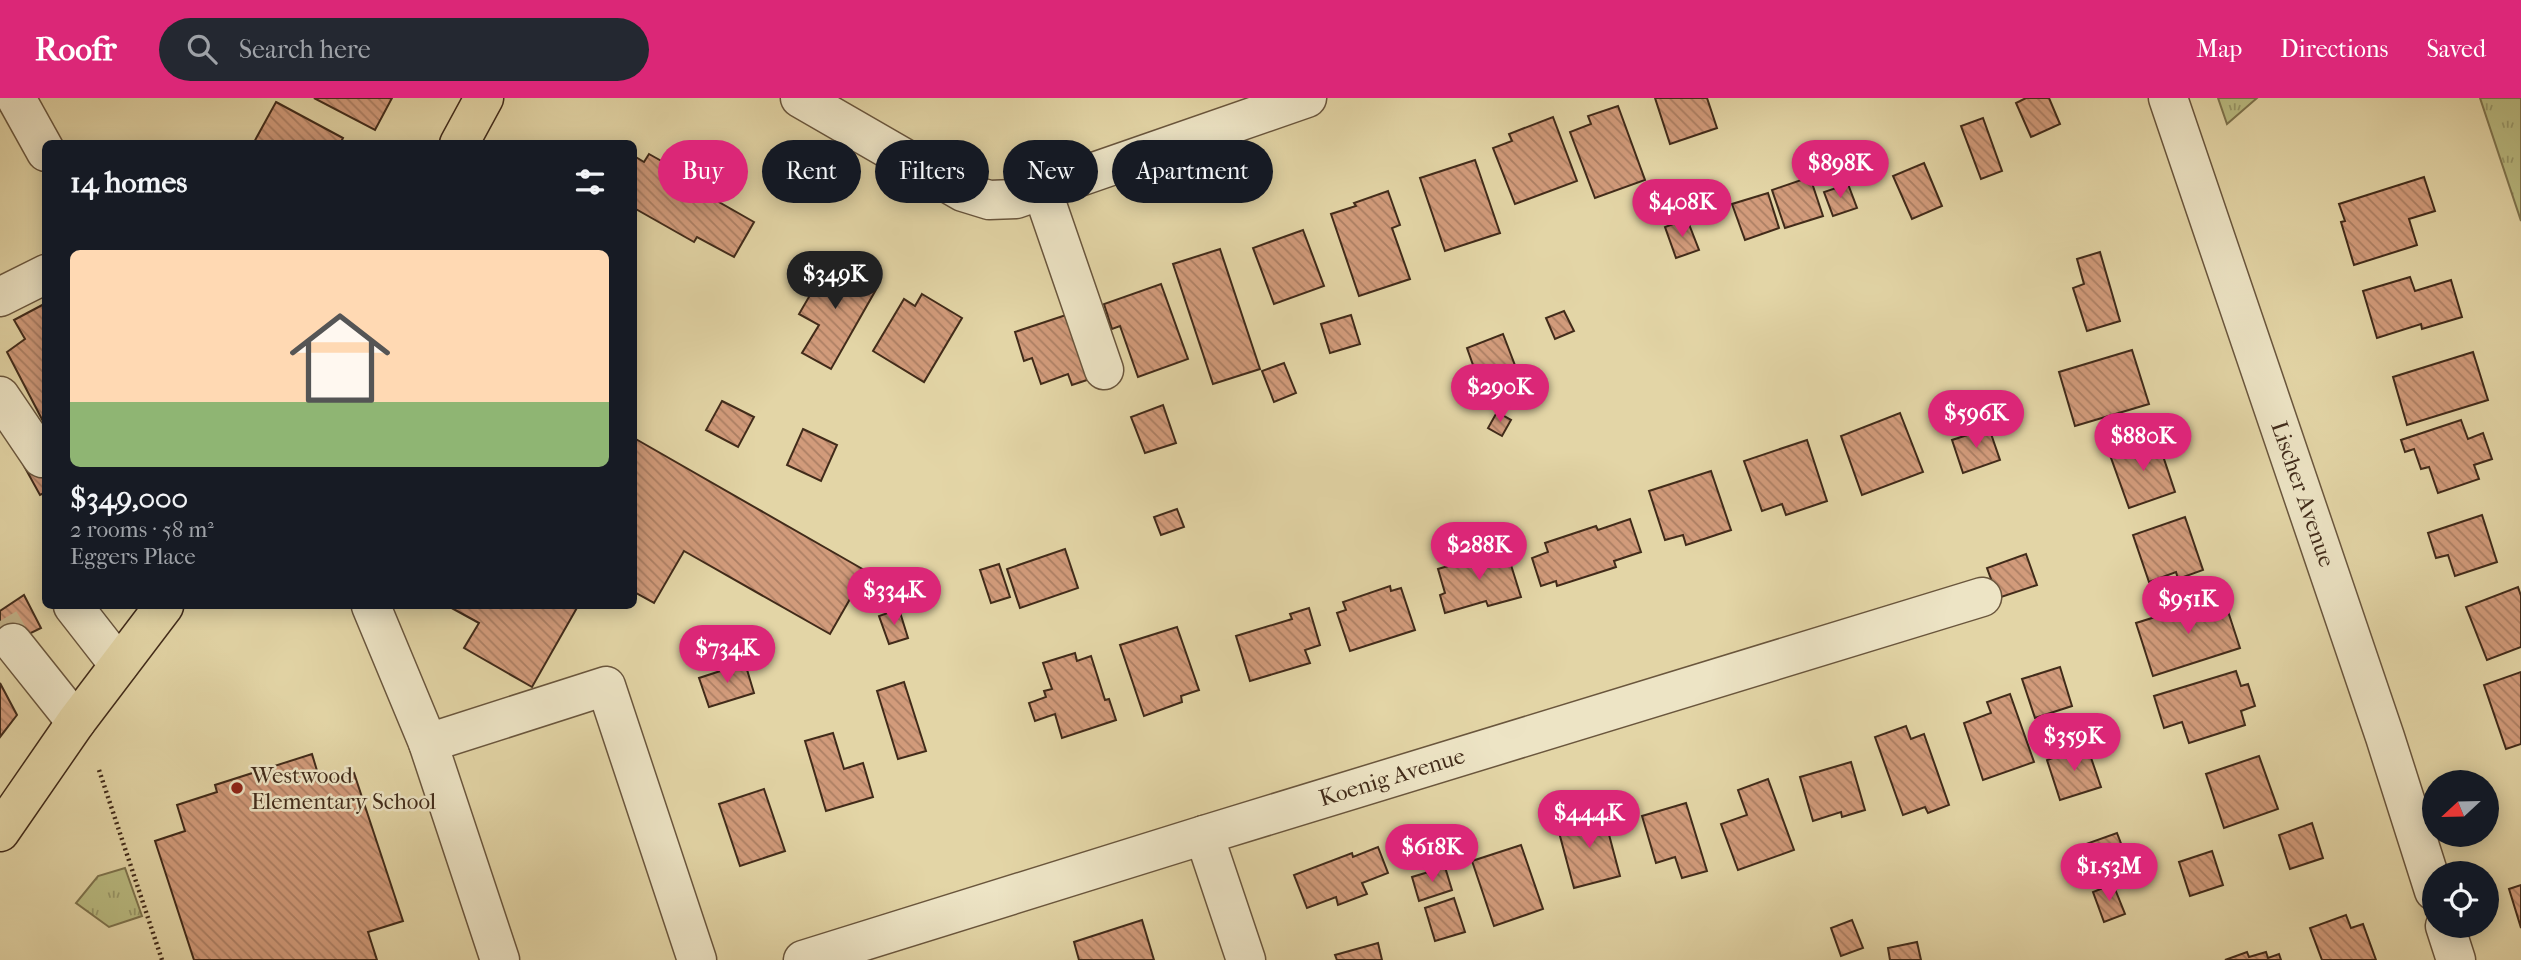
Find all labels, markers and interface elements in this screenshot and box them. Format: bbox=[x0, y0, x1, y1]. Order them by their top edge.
search box bbox=[159, 18, 649, 81]
text: Roofr bbox=[35, 30, 117, 69]
icon: search bbox=[183, 30, 221, 68]
text: Search here bbox=[239, 34, 371, 65]
text: Map bbox=[2196, 35, 2242, 63]
text: Directions bbox=[2280, 35, 2388, 63]
text: Saved bbox=[2426, 35, 2486, 63]
chip: Buy bbox=[658, 140, 748, 203]
chip: Rent bbox=[762, 140, 861, 203]
chip: Filters bbox=[875, 140, 989, 203]
chip: New bbox=[1003, 140, 1098, 203]
chip: Apartment bbox=[1112, 140, 1273, 203]
pin: $898K bbox=[1791, 140, 1889, 200]
text: $898K bbox=[1808, 149, 1872, 176]
icon: filters bbox=[571, 163, 609, 201]
text: 14 homes bbox=[70, 165, 187, 200]
pin: $408K bbox=[1633, 180, 1731, 239]
text: $408K bbox=[1648, 188, 1716, 215]
pin: $349K bbox=[786, 252, 884, 311]
text: $349K bbox=[803, 260, 867, 287]
icon: home bbox=[277, 295, 403, 421]
pin: $290K bbox=[1451, 364, 1549, 424]
text: $290K bbox=[1467, 373, 1533, 400]
pin: $596K bbox=[1927, 390, 2025, 450]
text: $596K bbox=[1944, 399, 2008, 426]
pin: $880K bbox=[2094, 414, 2192, 473]
street label: Lischer Avenue bbox=[2265, 418, 2341, 570]
text: $880K bbox=[2110, 422, 2176, 449]
text: $349,000 bbox=[70, 481, 188, 516]
text: 2 rooms · 58 m² bbox=[70, 516, 214, 543]
pin: $288K bbox=[1430, 522, 1528, 582]
text: $288K bbox=[1447, 531, 1511, 558]
text: Eggers Place bbox=[70, 543, 196, 570]
pin: $334K bbox=[845, 568, 943, 627]
text: $334K bbox=[863, 576, 925, 603]
pin: $951K bbox=[2139, 576, 2237, 636]
text: $951K bbox=[2158, 585, 2218, 612]
pin: $734K bbox=[678, 626, 776, 685]
text: $734K bbox=[695, 634, 759, 661]
pin: $359K bbox=[2025, 714, 2123, 773]
text: $359K bbox=[2044, 722, 2104, 749]
street label: Koenig Avenue bbox=[1316, 742, 1468, 812]
place label: Westwood Elementary School bbox=[250, 762, 437, 815]
north arrow bbox=[2422, 770, 2499, 847]
map controls bbox=[2422, 770, 2499, 938]
marker: Westwood Elementary School bbox=[229, 780, 245, 796]
pin: $444K bbox=[1540, 790, 1638, 850]
text: $444K bbox=[1554, 799, 1624, 826]
pin: $618K bbox=[1383, 824, 1481, 884]
text: $618K bbox=[1401, 833, 1463, 860]
pin: $1.53M bbox=[2052, 844, 2166, 903]
text: $1.53M bbox=[2077, 852, 2141, 879]
button: locate bbox=[2422, 861, 2499, 938]

